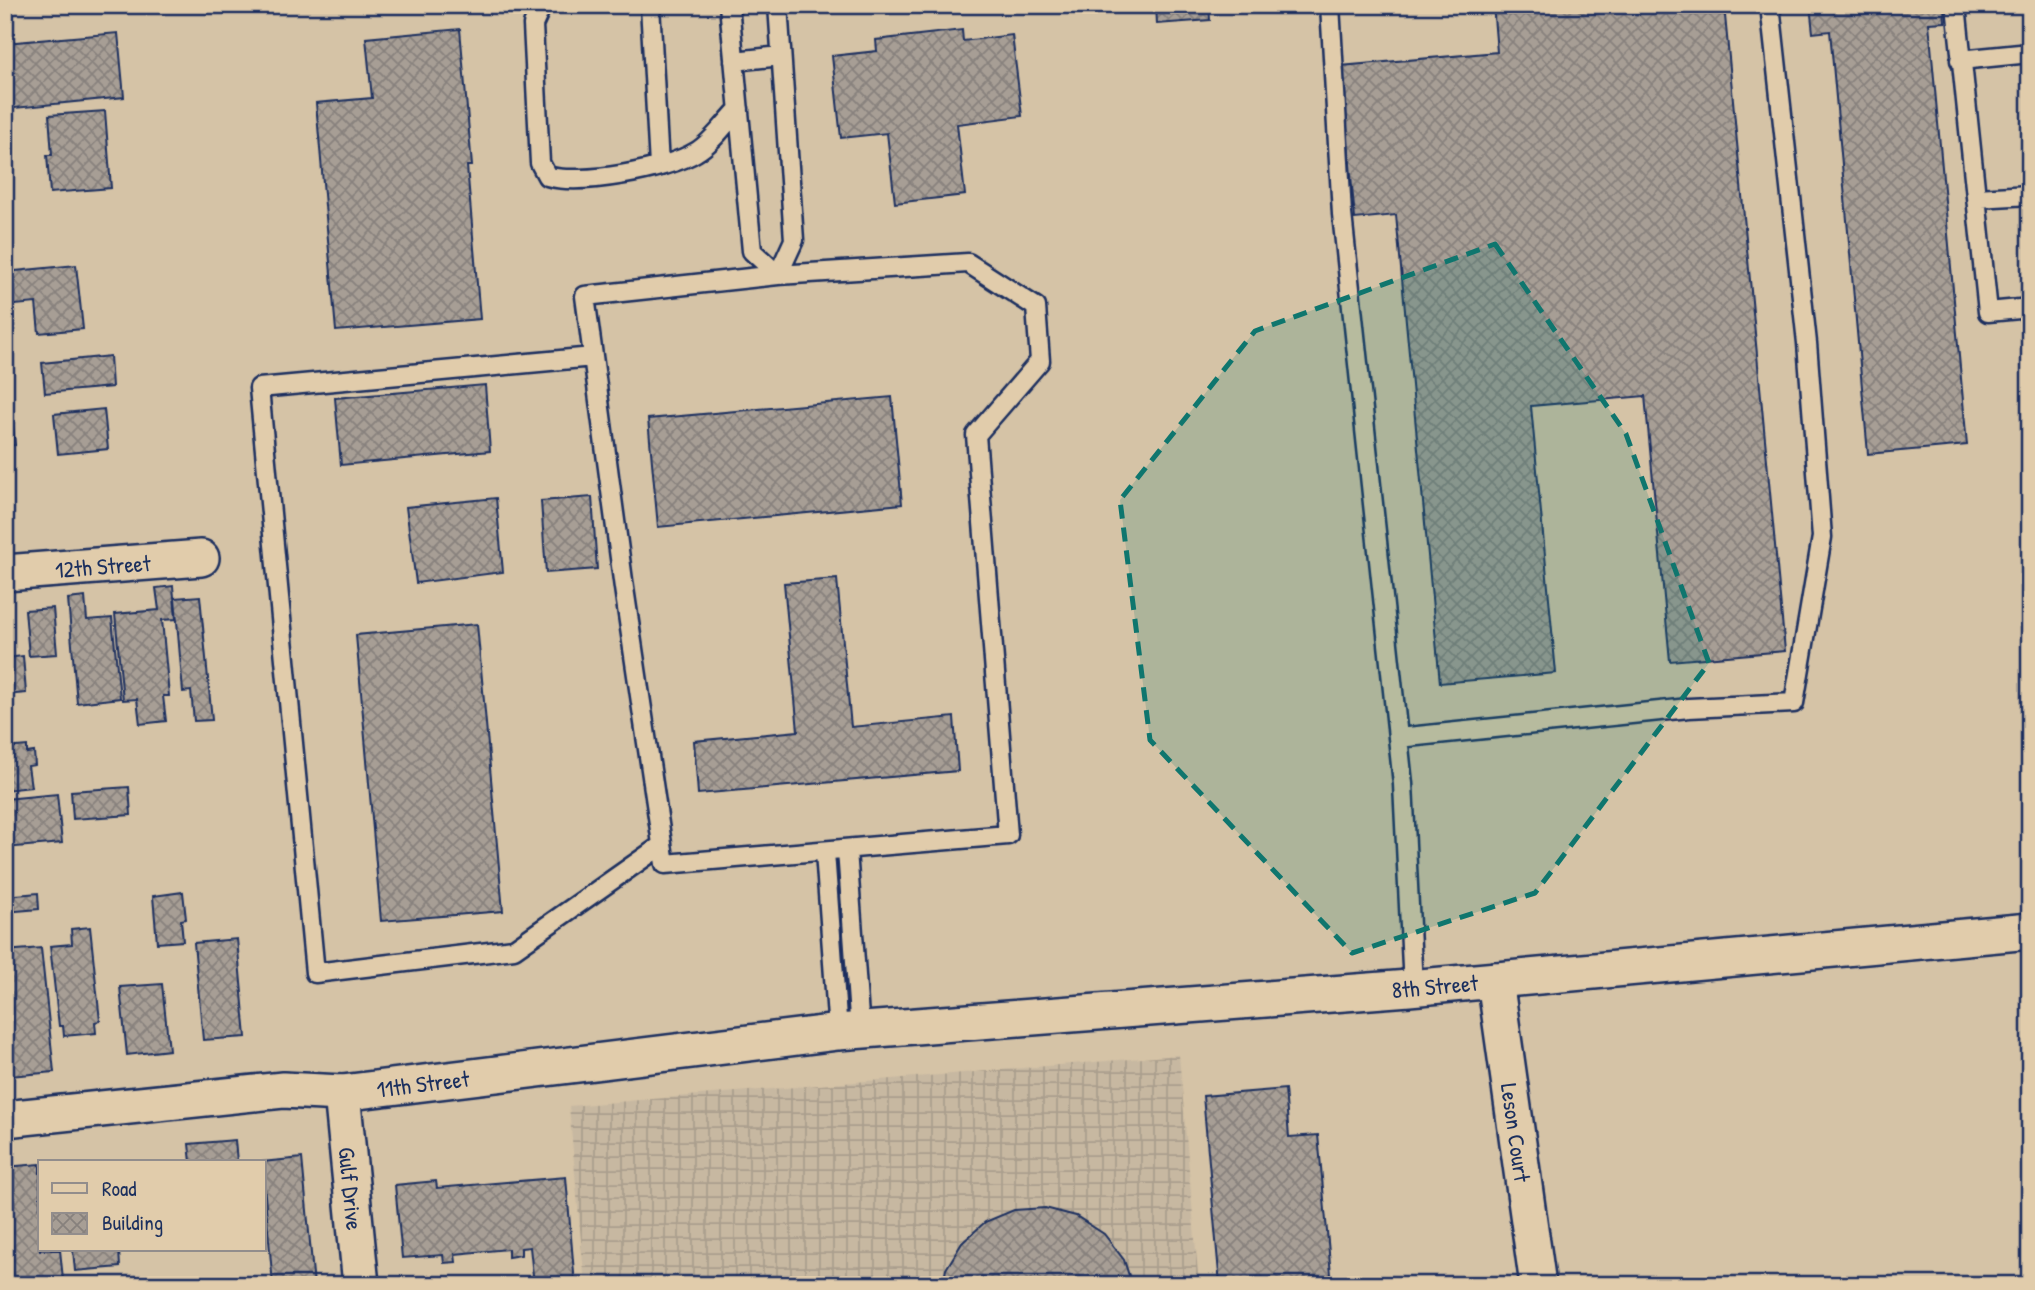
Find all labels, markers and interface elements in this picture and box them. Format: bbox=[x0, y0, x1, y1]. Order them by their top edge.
street label: 12th Street bbox=[54, 546, 153, 585]
street label: 8th Street bbox=[1391, 966, 1480, 1005]
street label: 11th Street bbox=[375, 1062, 472, 1104]
street label: Leson Court bbox=[1494, 1081, 1539, 1185]
street label: Gulf Drive bbox=[332, 1146, 371, 1231]
legend bbox=[38, 1160, 266, 1252]
text: Road bbox=[102, 1174, 136, 1203]
text: Building bbox=[102, 1208, 163, 1237]

